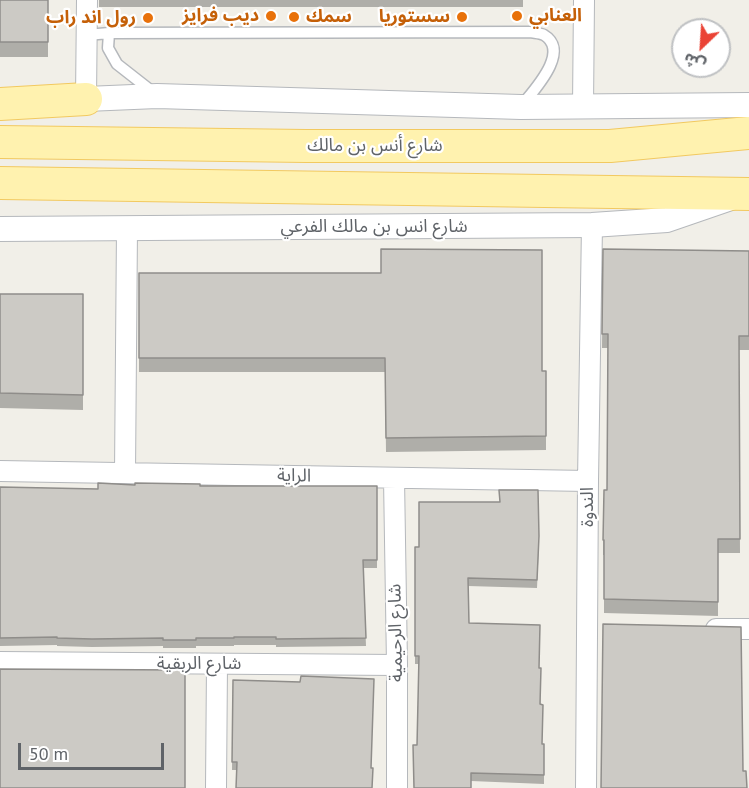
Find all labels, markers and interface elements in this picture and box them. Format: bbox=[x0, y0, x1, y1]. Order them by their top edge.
place label: ديب فرايز bbox=[182, 5, 259, 27]
place label: العنابي bbox=[529, 5, 582, 27]
place label: سمك bbox=[306, 6, 352, 28]
place label: سستوريا bbox=[379, 6, 450, 28]
place label: رول اند راب bbox=[46, 7, 136, 29]
marker: ديب فرايز bbox=[264, 9, 278, 23]
marker: العنابي bbox=[510, 9, 524, 23]
marker: سمك bbox=[287, 10, 301, 24]
marker: سستوريا bbox=[455, 10, 469, 24]
marker: رول اند راب bbox=[141, 11, 155, 25]
north arrow bbox=[671, 18, 731, 78]
text: ش bbox=[680, 49, 708, 76]
street label: شارع أنس بن مالك bbox=[307, 135, 443, 157]
street label: شارع انس بن مالك الفرعي bbox=[280, 216, 468, 238]
street label: الراية bbox=[277, 465, 311, 487]
street label: الندوة bbox=[577, 487, 599, 527]
street label: شارع الرحيمية bbox=[384, 584, 408, 682]
street label: شارع الربقية bbox=[157, 653, 241, 675]
scale bar bbox=[21, 731, 166, 769]
text: 50 m bbox=[29, 742, 68, 765]

